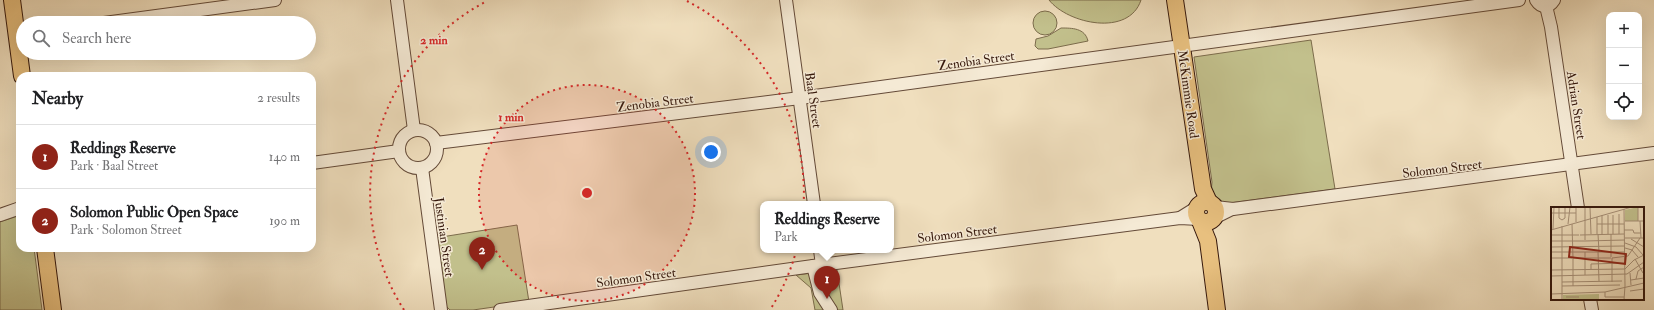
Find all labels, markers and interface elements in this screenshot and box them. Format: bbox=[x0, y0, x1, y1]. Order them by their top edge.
map controls bbox=[1606, 12, 1642, 120]
button: + bbox=[1606, 12, 1642, 48]
search box bbox=[16, 16, 316, 60]
icon: search bbox=[30, 27, 52, 49]
text: Search here bbox=[62, 29, 131, 48]
text: 2 min bbox=[420, 33, 448, 48]
street label: Zenobia Street bbox=[937, 48, 1016, 74]
button: − bbox=[1606, 48, 1642, 84]
street label: McKimmie Road bbox=[1174, 49, 1202, 140]
street label: Adrian Street bbox=[1563, 69, 1589, 141]
street label: Baal Street bbox=[801, 71, 825, 129]
button: locate bbox=[1606, 84, 1642, 120]
text: Nearby bbox=[32, 88, 83, 109]
text: 2 results bbox=[257, 90, 300, 106]
street label: Zenobia Street bbox=[616, 90, 694, 116]
text: 1 min bbox=[498, 110, 525, 125]
text: Reddings Reserve bbox=[70, 139, 176, 158]
your location bbox=[701, 142, 721, 162]
text: 1 bbox=[43, 149, 47, 165]
text: 140 m bbox=[269, 149, 300, 165]
street label: Solomon Street bbox=[1401, 156, 1483, 182]
text: Park · Baal Street bbox=[70, 158, 158, 174]
centre of rings bbox=[580, 186, 594, 200]
street label: Justinian Street bbox=[430, 195, 458, 278]
popup bbox=[760, 201, 894, 253]
text: Solomon Public Open Space bbox=[70, 203, 238, 222]
inset map bbox=[1551, 207, 1644, 300]
text: Reddings Reserve bbox=[774, 210, 880, 229]
text: 2 bbox=[42, 213, 48, 229]
text: 190 m bbox=[269, 213, 300, 229]
street label: Solomon Street bbox=[916, 221, 998, 247]
text: Park · Solomon Street bbox=[70, 222, 182, 238]
text: Park bbox=[774, 229, 798, 245]
pin: 2 bbox=[469, 237, 495, 270]
street label: Solomon Street bbox=[595, 264, 677, 291]
pin: 1 bbox=[814, 266, 840, 299]

